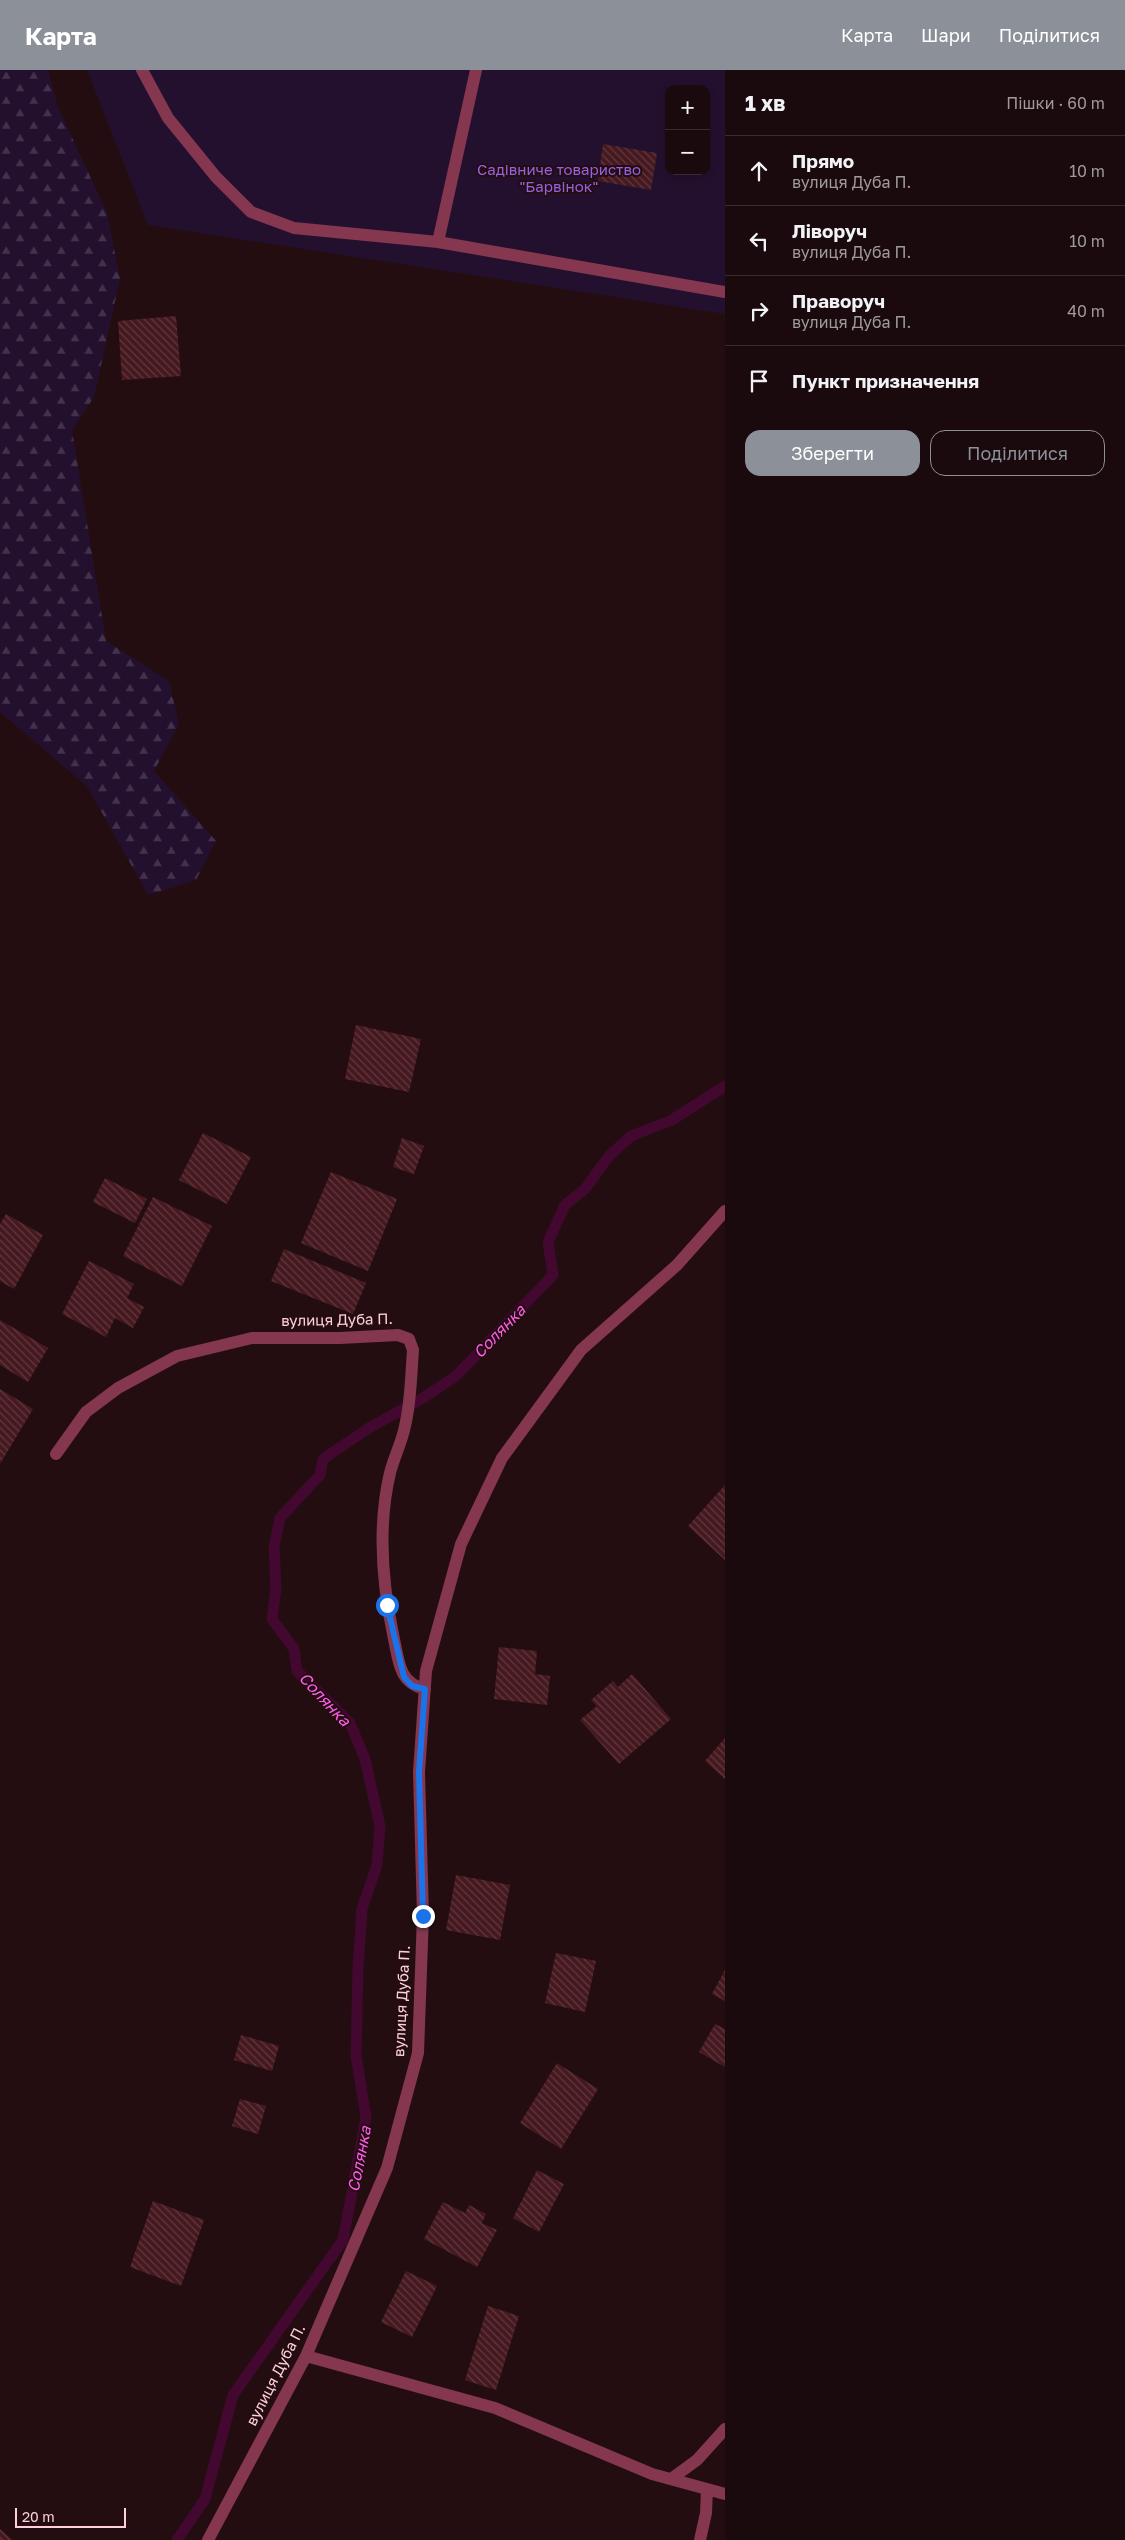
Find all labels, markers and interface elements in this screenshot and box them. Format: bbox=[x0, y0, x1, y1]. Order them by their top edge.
text: Карта bbox=[25, 21, 97, 50]
text: Карта bbox=[841, 24, 893, 46]
text: Шари bbox=[921, 24, 971, 46]
text: Поділитися bbox=[999, 24, 1100, 46]
map controls bbox=[665, 85, 710, 175]
button: + bbox=[665, 85, 710, 130]
text: 1 хв bbox=[745, 90, 785, 116]
text: Пішки · 60 m bbox=[1006, 93, 1105, 113]
button: − bbox=[665, 130, 710, 175]
text: Прямо bbox=[792, 149, 854, 172]
icon: ahead bbox=[745, 157, 773, 185]
park label: Садівниче товариство "Барвінок" bbox=[477, 160, 641, 195]
text: 10 m bbox=[1069, 161, 1105, 181]
text: вулиця Дуба П. bbox=[792, 172, 911, 192]
text: Ліворуч bbox=[792, 219, 867, 242]
icon: left bbox=[745, 227, 773, 255]
text: 10 m bbox=[1069, 231, 1105, 251]
text: вулиця Дуба П. bbox=[792, 242, 911, 262]
text: Праворуч bbox=[792, 289, 885, 312]
icon: right bbox=[745, 297, 773, 325]
text: 40 m bbox=[1067, 301, 1105, 321]
text: вулиця Дуба П. bbox=[792, 312, 911, 332]
icon: arrive bbox=[745, 367, 773, 395]
text: Пункт призначення bbox=[792, 369, 979, 392]
button: Зберегти bbox=[745, 430, 920, 476]
button: Поділитися bbox=[930, 430, 1105, 476]
water label: Солянка bbox=[469, 1299, 530, 1362]
street label: вулиця Дуба П. bbox=[281, 1309, 393, 1329]
route start bbox=[376, 1594, 399, 1617]
water label: Солянка bbox=[295, 1668, 356, 1731]
route end bbox=[412, 1905, 435, 1928]
street label: вулиця Дуба П. bbox=[389, 1945, 413, 2057]
water label: Солянка bbox=[343, 2123, 375, 2194]
street label: вулиця Дуба П. bbox=[242, 2321, 309, 2428]
scale bar bbox=[15, 2505, 126, 2528]
text: 20 m bbox=[22, 2508, 55, 2525]

